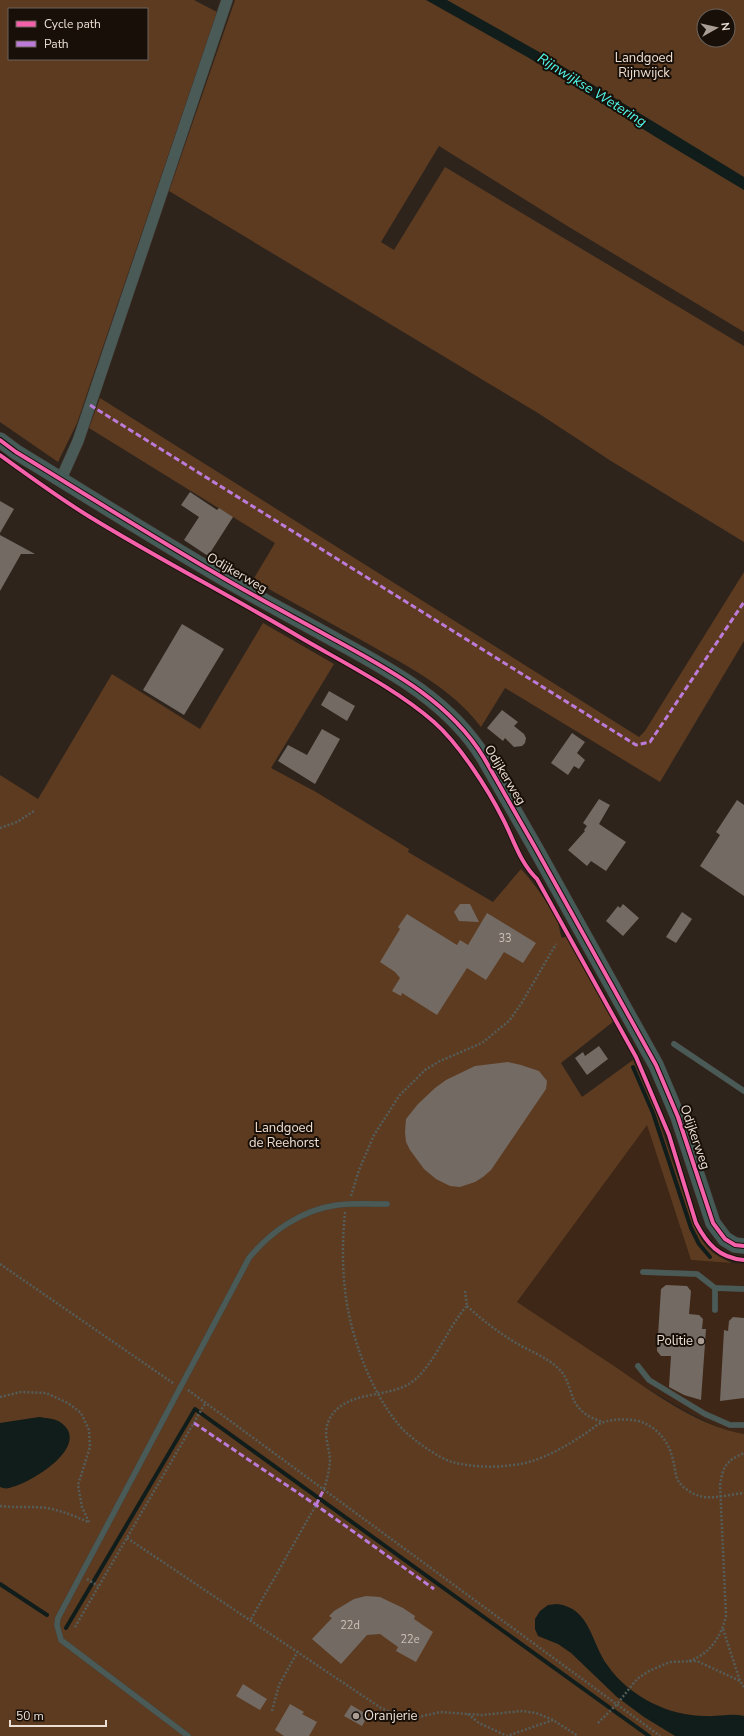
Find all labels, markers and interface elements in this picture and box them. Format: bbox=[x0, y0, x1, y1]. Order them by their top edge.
legend bbox=[8, 8, 148, 60]
north arrow bbox=[696, 8, 736, 48]
text: Cycle path bbox=[44, 16, 101, 32]
text: N bbox=[717, 22, 733, 32]
text: Path bbox=[44, 36, 69, 52]
water label: Rijnwijkse Wetering bbox=[534, 49, 650, 131]
park label: Landgoed Rijnwijck bbox=[615, 49, 673, 82]
street label: Odijkerweg bbox=[203, 548, 271, 598]
street label: Odijkerweg bbox=[480, 742, 530, 808]
house number: 33 bbox=[498, 931, 512, 946]
street label: Odijkerweg bbox=[676, 1102, 714, 1172]
park label: Landgoed de Reehorst bbox=[249, 1119, 320, 1152]
place label: Politie bbox=[656, 1332, 693, 1350]
marker: Politie bbox=[696, 1336, 706, 1346]
house number: 22d bbox=[340, 1618, 360, 1633]
house number: 22e bbox=[400, 1632, 420, 1647]
scale bar bbox=[10, 1702, 106, 1728]
place label: Oranjerie bbox=[364, 1707, 417, 1725]
text: 50 m bbox=[16, 1708, 44, 1724]
marker: Oranjerie bbox=[351, 1711, 361, 1721]

